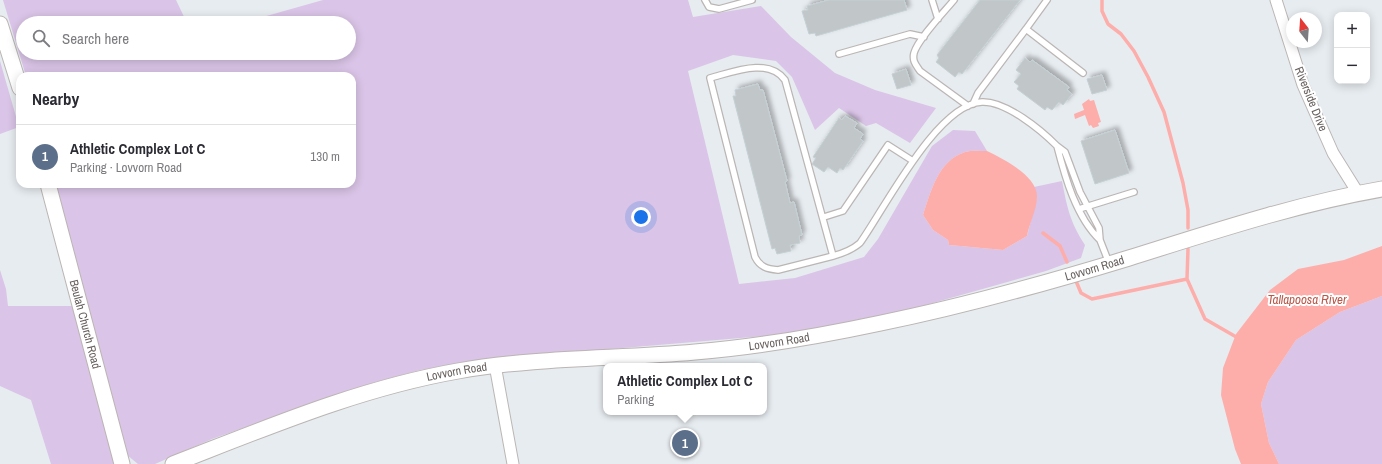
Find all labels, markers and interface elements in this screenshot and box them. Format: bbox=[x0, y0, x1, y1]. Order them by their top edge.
north arrow bbox=[1286, 12, 1322, 48]
map controls bbox=[1334, 12, 1370, 84]
button: + bbox=[1334, 12, 1370, 48]
search box bbox=[16, 16, 356, 60]
icon: search bbox=[30, 27, 52, 49]
text: Search here bbox=[62, 28, 129, 49]
button: − bbox=[1334, 48, 1370, 84]
street label: Riverside Drive bbox=[1291, 64, 1331, 134]
text: Nearby bbox=[32, 87, 79, 110]
text: Athletic Complex Lot C bbox=[70, 138, 205, 159]
text: 1 bbox=[42, 148, 48, 165]
text: 130 m bbox=[310, 148, 340, 165]
text: Parking · Lovvorn Road bbox=[70, 159, 182, 176]
your location bbox=[631, 207, 651, 227]
street label: Lovvorn Road bbox=[1063, 252, 1126, 285]
street label: Beulah Church Road bbox=[66, 278, 104, 370]
water label: Tallapoosa River bbox=[1267, 291, 1347, 308]
street label: Lovvorn Road bbox=[748, 329, 811, 354]
street label: Lovvorn Road bbox=[425, 359, 488, 385]
popup bbox=[603, 363, 767, 415]
text: Athletic Complex Lot C bbox=[617, 370, 753, 391]
text: Parking bbox=[617, 391, 654, 408]
pin: 1 bbox=[672, 428, 698, 458]

